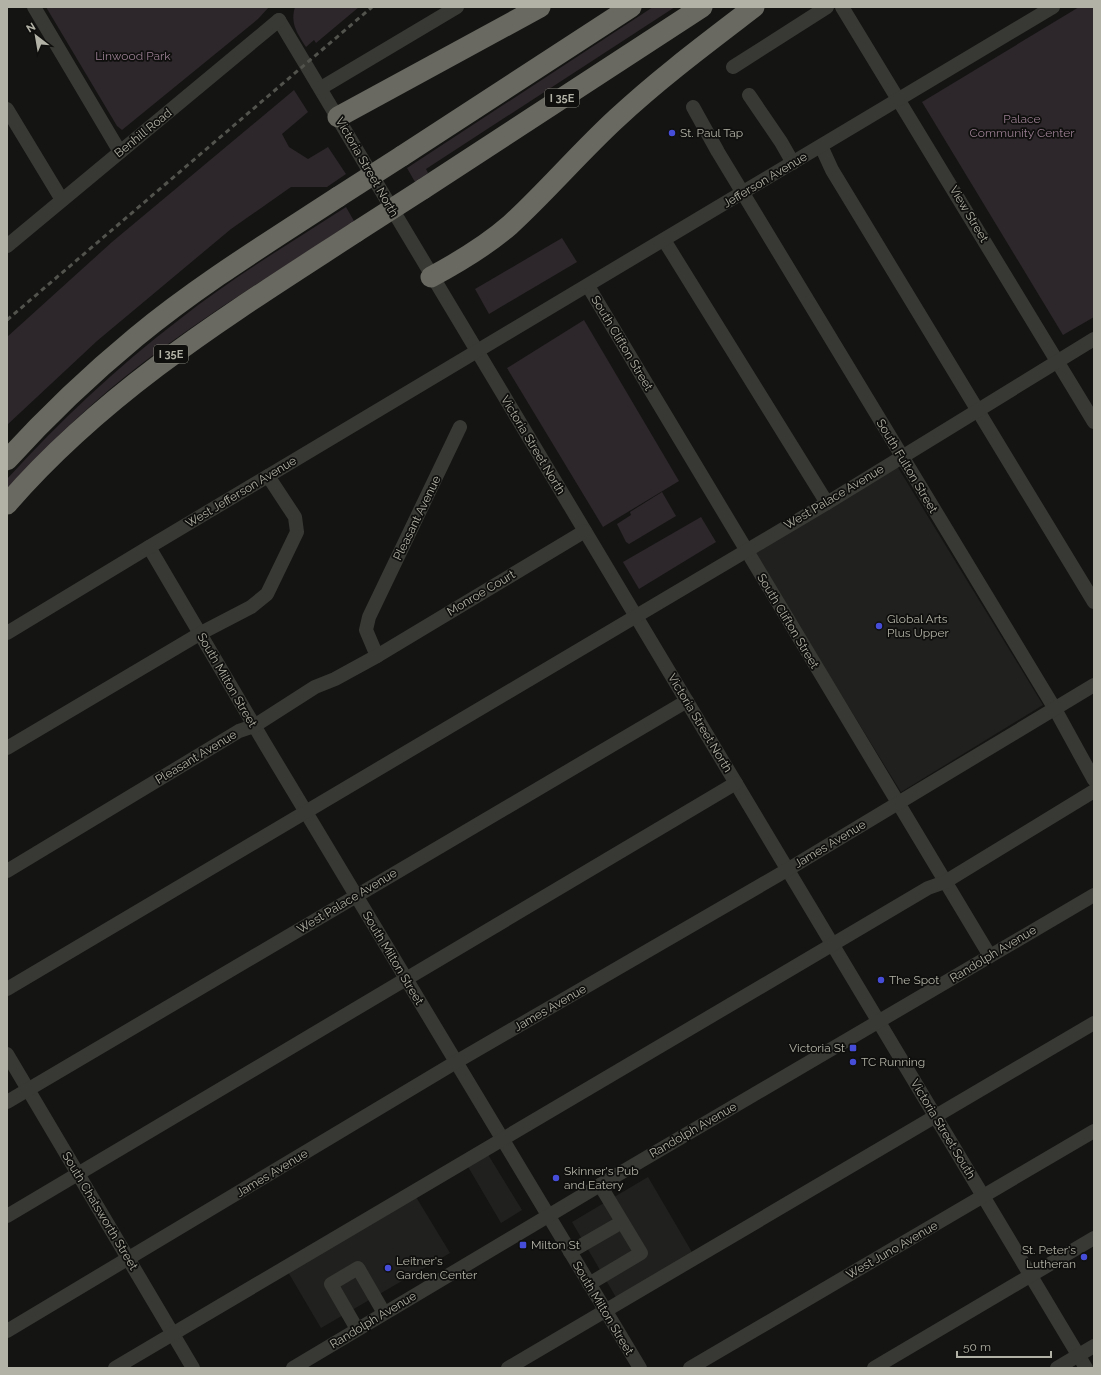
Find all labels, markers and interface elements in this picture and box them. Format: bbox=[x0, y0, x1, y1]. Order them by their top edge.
north arrow bbox=[16, 16, 56, 56]
text: N bbox=[24, 20, 38, 36]
park label: Linwood Park bbox=[95, 49, 171, 63]
road number: I 35E bbox=[545, 89, 579, 107]
street label: Benhill Road bbox=[112, 106, 174, 160]
park label: Palace Community Center bbox=[970, 112, 1075, 140]
street label: Victoria Street North bbox=[333, 115, 401, 219]
place label: St. Paul Tap bbox=[680, 126, 743, 140]
marker: St. Paul Tap bbox=[667, 128, 677, 138]
street label: Jefferson Avenue bbox=[720, 149, 810, 211]
street label: View Street bbox=[947, 183, 991, 245]
street label: South Clifton Street bbox=[588, 293, 656, 393]
road number: I 35E bbox=[154, 345, 188, 363]
street label: Victoria Street North bbox=[498, 393, 568, 497]
street label: South Fulton Street bbox=[873, 417, 941, 515]
street label: West Jefferson Avenue bbox=[183, 453, 299, 531]
street label: West Palace Avenue bbox=[782, 462, 886, 532]
street label: Pleasant Avenue bbox=[390, 473, 444, 563]
street label: Monroe Court bbox=[445, 567, 517, 619]
street label: South Clifton Street bbox=[754, 571, 822, 671]
place label: Global Arts Plus Upper bbox=[887, 612, 950, 640]
marker: Global Arts Plus Upper bbox=[874, 621, 884, 631]
street label: South Milton Street bbox=[194, 630, 260, 730]
street label: Victoria Street North bbox=[665, 671, 735, 775]
street label: Pleasant Avenue bbox=[153, 727, 239, 787]
street label: James Avenue bbox=[792, 817, 868, 871]
street label: West Palace Avenue bbox=[295, 866, 399, 936]
street label: South Milton Street bbox=[360, 909, 426, 1007]
street label: Randolph Avenue bbox=[947, 923, 1039, 985]
place label: The Spot bbox=[889, 973, 939, 987]
marker: The Spot bbox=[876, 975, 886, 985]
street label: James Avenue bbox=[511, 982, 589, 1034]
place label: Victoria St bbox=[789, 1041, 845, 1055]
marker: Victoria St bbox=[848, 1043, 858, 1053]
place label: TC Running bbox=[861, 1055, 925, 1069]
marker: TC Running bbox=[848, 1057, 858, 1067]
street label: Victoria Street South bbox=[908, 1077, 978, 1181]
street label: Randolph Avenue bbox=[647, 1099, 739, 1161]
street label: James Avenue bbox=[234, 1146, 310, 1200]
street label: South Chatsworth Street bbox=[59, 1149, 141, 1273]
place label: Skinner's Pub and Eatery bbox=[564, 1164, 639, 1192]
marker: Skinner's Pub and Eatery bbox=[551, 1173, 561, 1183]
street label: West Juno Avenue bbox=[844, 1218, 940, 1282]
place label: Milton St bbox=[531, 1238, 580, 1252]
marker: Milton St bbox=[518, 1240, 528, 1250]
place label: St. Peter's Lutheran bbox=[1022, 1243, 1076, 1271]
marker: St. Peter's Lutheran bbox=[1079, 1252, 1089, 1262]
place label: Leitner's Garden Center bbox=[396, 1254, 478, 1282]
street label: South Milton Street bbox=[570, 1259, 636, 1357]
marker: Leitner's Garden Center bbox=[383, 1263, 393, 1273]
street label: Randolph Avenue bbox=[327, 1289, 419, 1351]
scale bar bbox=[957, 1333, 1051, 1359]
text: 50 m bbox=[963, 1340, 991, 1354]

